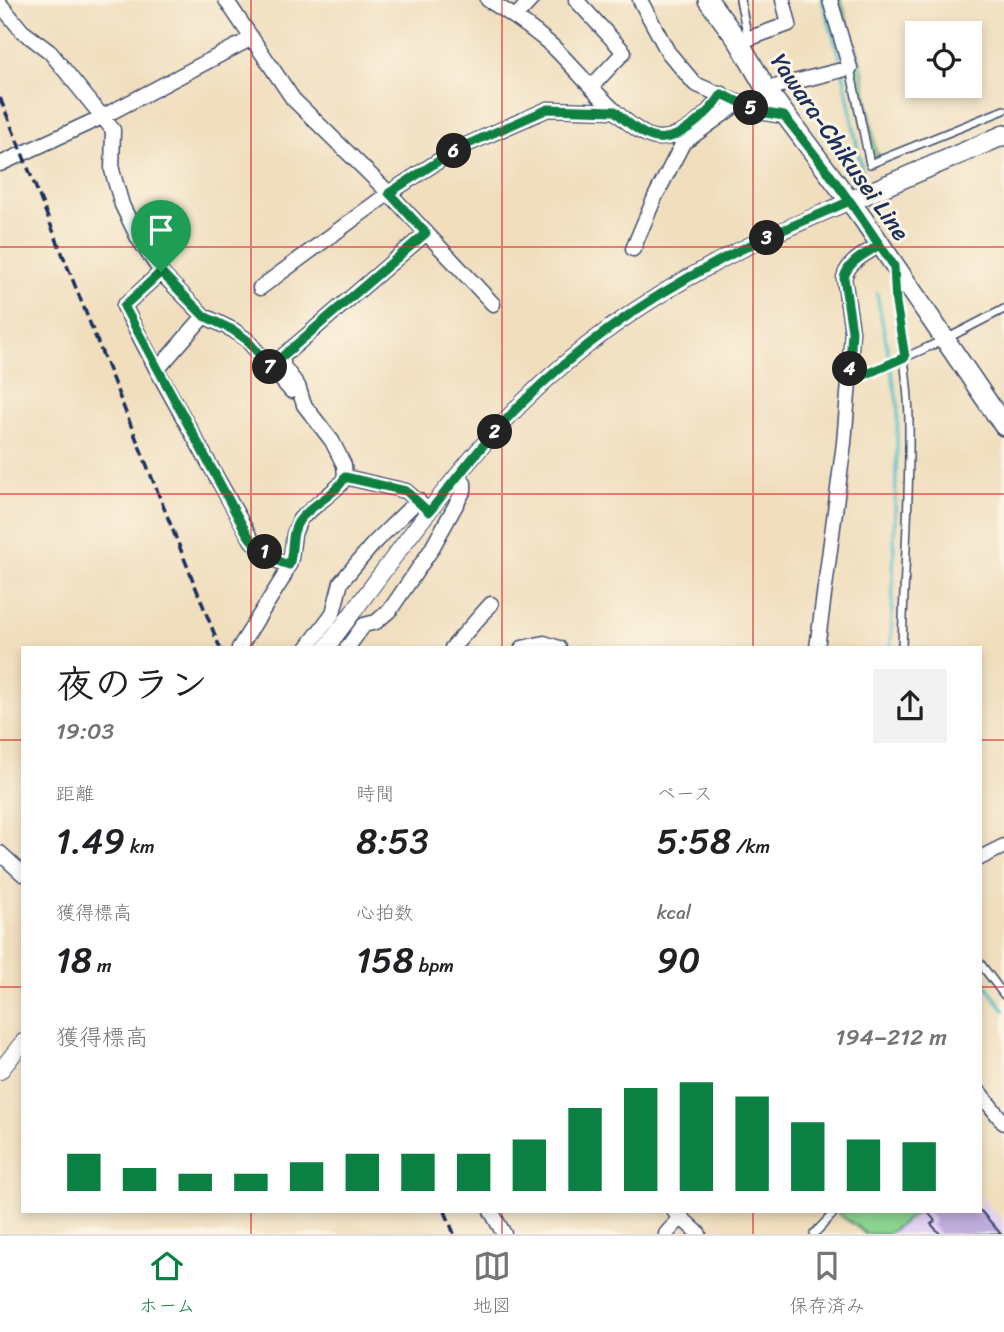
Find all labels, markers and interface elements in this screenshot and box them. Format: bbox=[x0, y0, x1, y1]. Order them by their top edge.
map controls bbox=[905, 21, 982, 98]
button: locate bbox=[905, 21, 982, 98]
street label: Yawara-Chikusei Line bbox=[759, 44, 921, 250]
pin: 5 bbox=[734, 90, 768, 126]
text: 5 bbox=[745, 91, 756, 124]
pin: 6 bbox=[436, 134, 472, 168]
text: 6 bbox=[448, 134, 459, 167]
pin bbox=[131, 200, 191, 272]
icon: arrive bbox=[142, 211, 180, 249]
pin: 3 bbox=[750, 220, 784, 256]
text: 3 bbox=[761, 221, 772, 254]
pin: 7 bbox=[252, 350, 288, 384]
text: 7 bbox=[264, 350, 275, 383]
pin: 4 bbox=[832, 352, 868, 386]
text: 4 bbox=[844, 352, 855, 385]
pin: 2 bbox=[477, 414, 512, 450]
text: 2 bbox=[489, 415, 500, 448]
pin: 1 bbox=[247, 534, 282, 570]
text: 1 bbox=[260, 535, 269, 568]
text: 夜のラン bbox=[56, 651, 208, 718]
button: share bbox=[873, 669, 947, 743]
text: 19:03 bbox=[56, 711, 114, 752]
text: 距離 bbox=[56, 777, 94, 810]
text: 時間 bbox=[356, 777, 394, 810]
text: ペース bbox=[657, 777, 713, 810]
text: 1.49 bbox=[56, 810, 125, 872]
text: 8:53 bbox=[356, 810, 429, 872]
text: 5:58 bbox=[657, 810, 731, 872]
text: km bbox=[125, 830, 155, 863]
text: /km bbox=[731, 830, 770, 863]
text: 獲得標高 bbox=[56, 896, 132, 929]
text: 心拍数 bbox=[356, 896, 413, 929]
text: kcal bbox=[657, 896, 691, 929]
text: 18 bbox=[56, 929, 92, 991]
text: 158 bbox=[356, 929, 414, 991]
text: 90 bbox=[657, 929, 700, 991]
text: m bbox=[92, 949, 112, 982]
text: bpm bbox=[414, 949, 454, 982]
text: 獲得標高 bbox=[56, 1017, 148, 1058]
text: 194–212 m bbox=[836, 1017, 947, 1058]
tab: ホーム bbox=[139, 1247, 195, 1322]
tab: 地図 bbox=[473, 1247, 511, 1322]
tab: 保存済み bbox=[789, 1247, 865, 1322]

